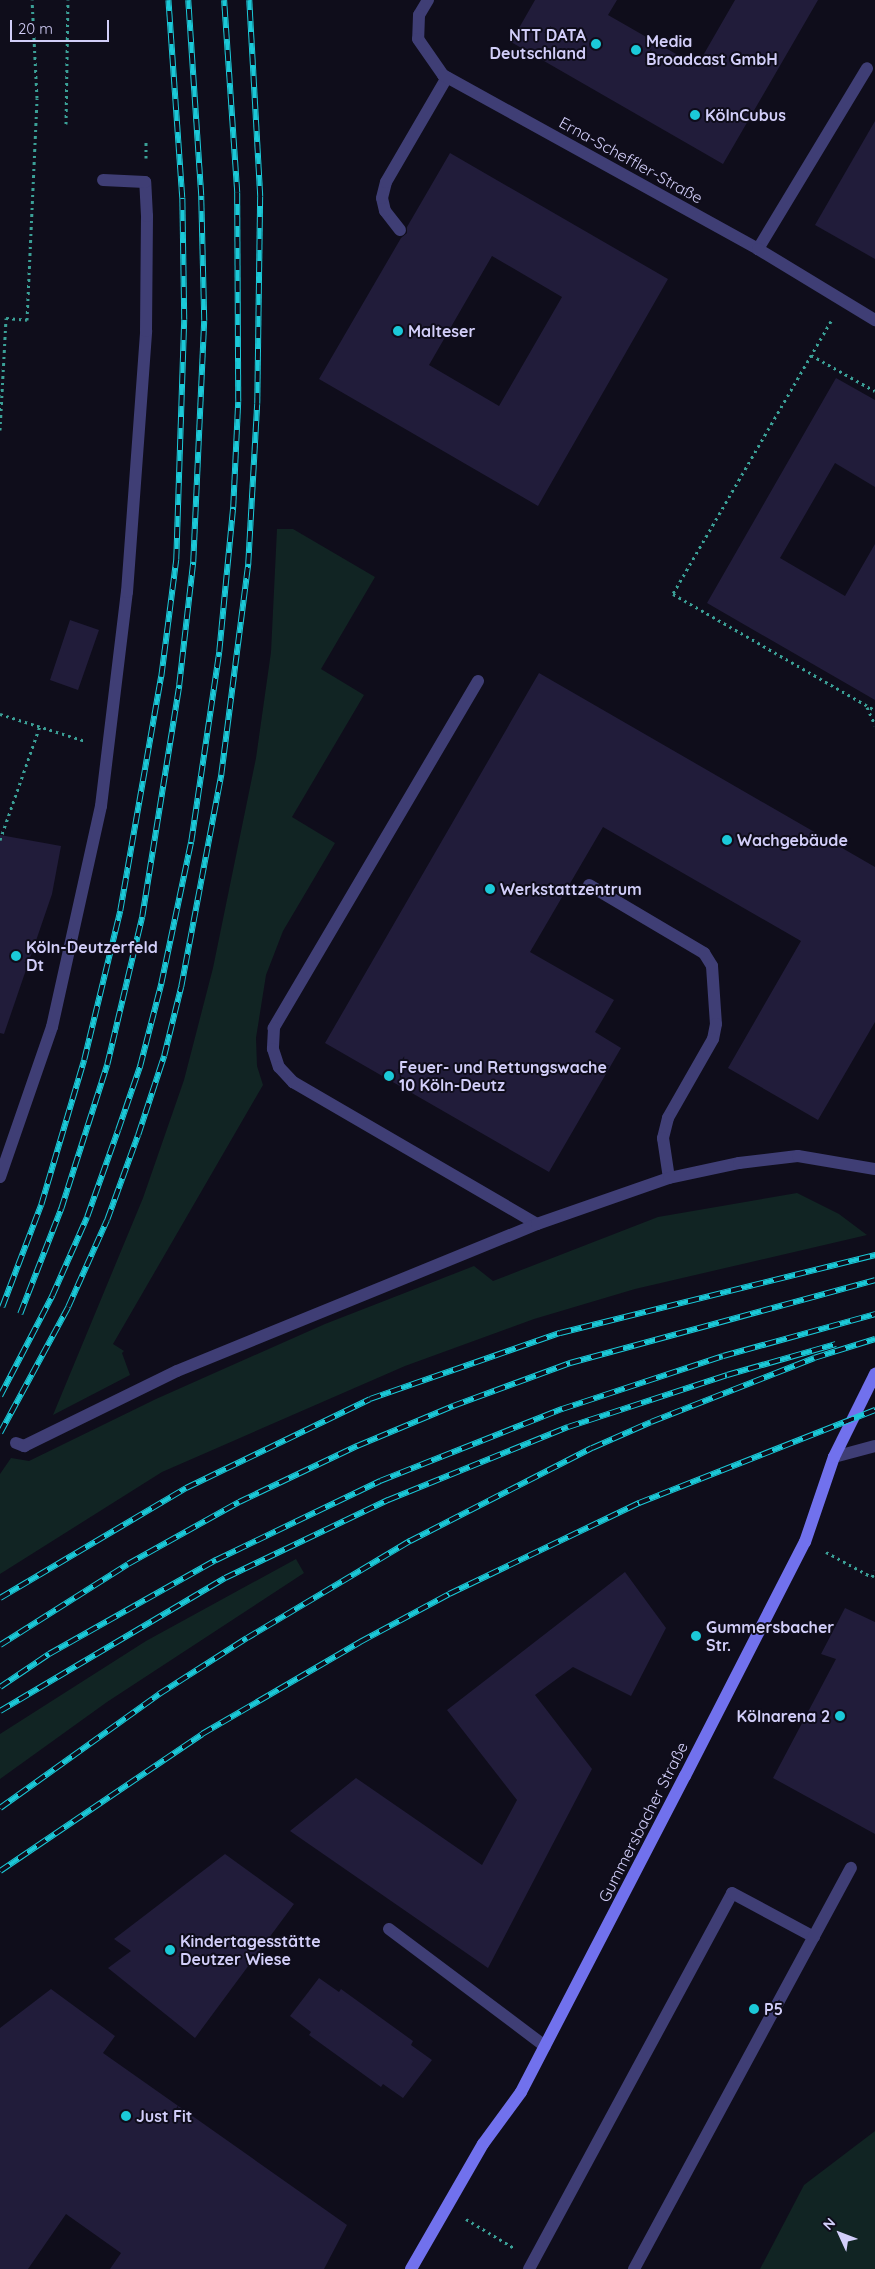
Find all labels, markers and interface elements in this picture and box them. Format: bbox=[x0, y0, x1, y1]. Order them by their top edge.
scale bar bbox=[12, 10, 111, 42]
text: 20 m bbox=[18, 19, 53, 38]
place label: NTT DATA Deutschland bbox=[489, 25, 586, 63]
place label: Media Broadcast GmbH bbox=[646, 31, 778, 69]
marker: NTT DATA Deutschland bbox=[590, 38, 602, 50]
marker: Media Broadcast GmbH bbox=[630, 44, 642, 56]
place label: KölnCubus bbox=[705, 105, 786, 125]
marker: KölnCubus bbox=[689, 109, 701, 121]
street label: Erna-Scheffler-Straße bbox=[556, 113, 706, 207]
place label: Malteser bbox=[408, 321, 475, 341]
marker: Malteser bbox=[392, 325, 404, 337]
place label: Wachgebäude bbox=[737, 830, 848, 850]
marker: Wachgebäude bbox=[721, 834, 733, 846]
place label: Werkstattzentrum bbox=[500, 879, 642, 899]
marker: Werkstattzentrum bbox=[484, 883, 496, 895]
place label: Köln-Deutzerfeld Dt bbox=[26, 937, 158, 975]
marker: Köln-Deutzerfeld Dt bbox=[10, 950, 22, 962]
place label: Feuer- und Rettungswache 10 Köln-Deutz bbox=[399, 1057, 607, 1095]
marker: Feuer- und Rettungswache 10 Köln-Deutz bbox=[383, 1070, 395, 1082]
place label: Gummersbacher Str. bbox=[706, 1617, 834, 1655]
marker: Gummersbacher Str. bbox=[690, 1630, 702, 1642]
place label: Kölnarena 2 bbox=[736, 1706, 830, 1726]
marker: Kölnarena 2 bbox=[834, 1710, 846, 1722]
street label: Gummersbacher Straße bbox=[594, 1739, 692, 1905]
place label: Kindertagesstätte Deutzer Wiese bbox=[180, 1931, 321, 1969]
marker: Kindertagesstätte Deutzer Wiese bbox=[164, 1944, 176, 1956]
place label: P5 bbox=[764, 1999, 783, 2019]
marker: P5 bbox=[748, 2003, 760, 2015]
place label: Just Fit bbox=[136, 2106, 192, 2126]
marker: Just Fit bbox=[120, 2110, 132, 2122]
north arrow bbox=[815, 2209, 865, 2259]
text: N bbox=[819, 2214, 839, 2234]

